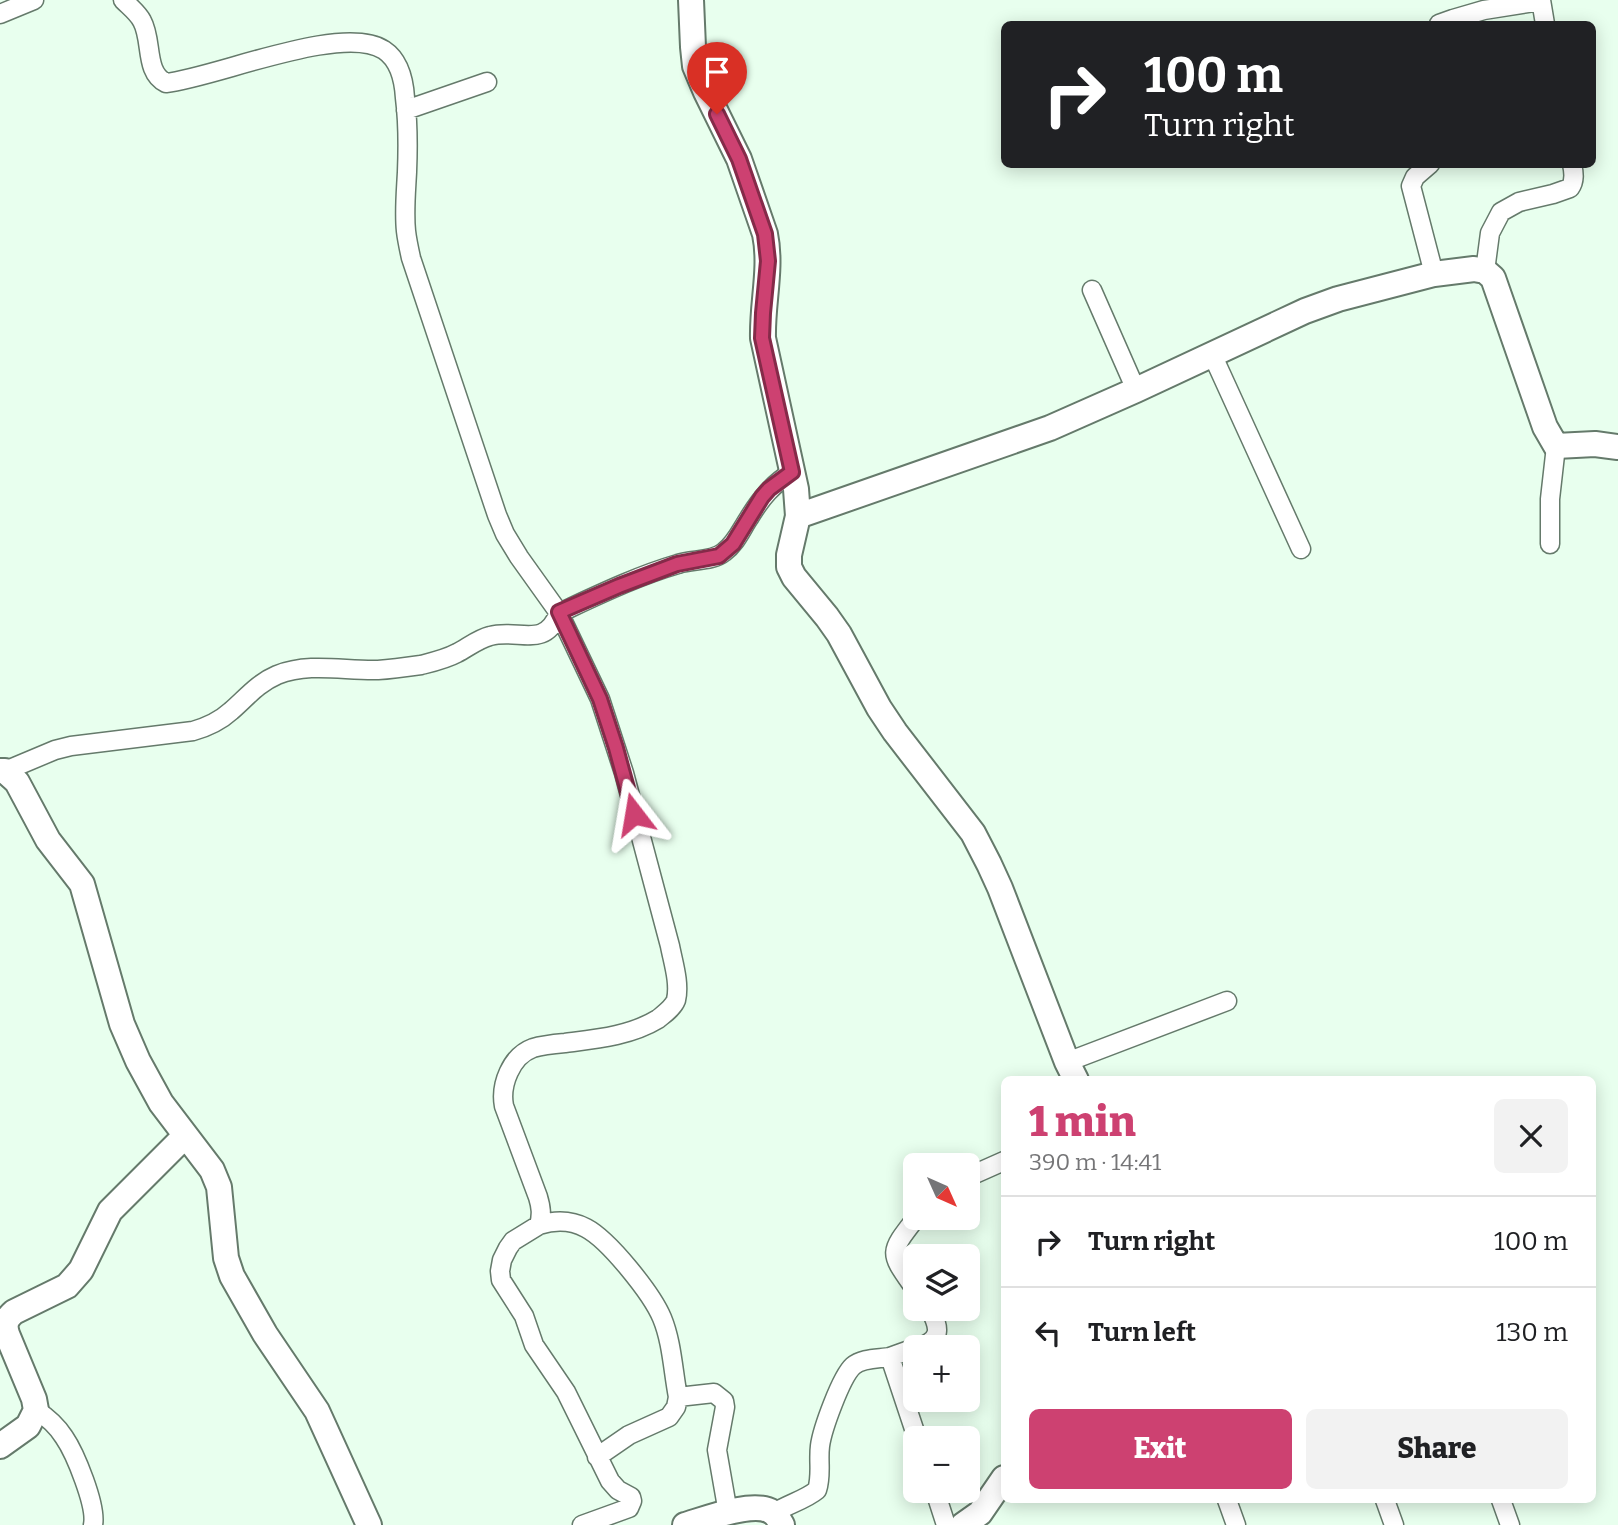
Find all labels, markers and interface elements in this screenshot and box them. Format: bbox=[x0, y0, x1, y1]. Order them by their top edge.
pin bbox=[687, 42, 747, 114]
text: 100 m bbox=[1144, 46, 1283, 105]
icon: right bbox=[1029, 49, 1120, 140]
icon: arrive bbox=[698, 53, 736, 91]
text: Turn right bbox=[1144, 106, 1295, 144]
position arrow bbox=[597, 777, 671, 851]
text: 1 min bbox=[1029, 1097, 1136, 1147]
button: close bbox=[1494, 1099, 1568, 1173]
text: 390 m · 14:41 bbox=[1029, 1148, 1161, 1176]
north arrow bbox=[903, 1153, 980, 1230]
map controls bbox=[903, 1153, 980, 1503]
icon: right bbox=[1029, 1223, 1067, 1261]
text: Turn right bbox=[1088, 1226, 1215, 1257]
text: 100 m bbox=[1494, 1226, 1568, 1257]
button: layers bbox=[903, 1244, 980, 1321]
icon: left bbox=[1029, 1314, 1067, 1352]
text: Turn left bbox=[1088, 1317, 1196, 1348]
text: 130 m bbox=[1496, 1317, 1568, 1348]
button: + bbox=[903, 1335, 980, 1412]
button: Exit bbox=[1029, 1409, 1292, 1489]
button: Share bbox=[1306, 1409, 1568, 1489]
button: − bbox=[903, 1426, 980, 1503]

